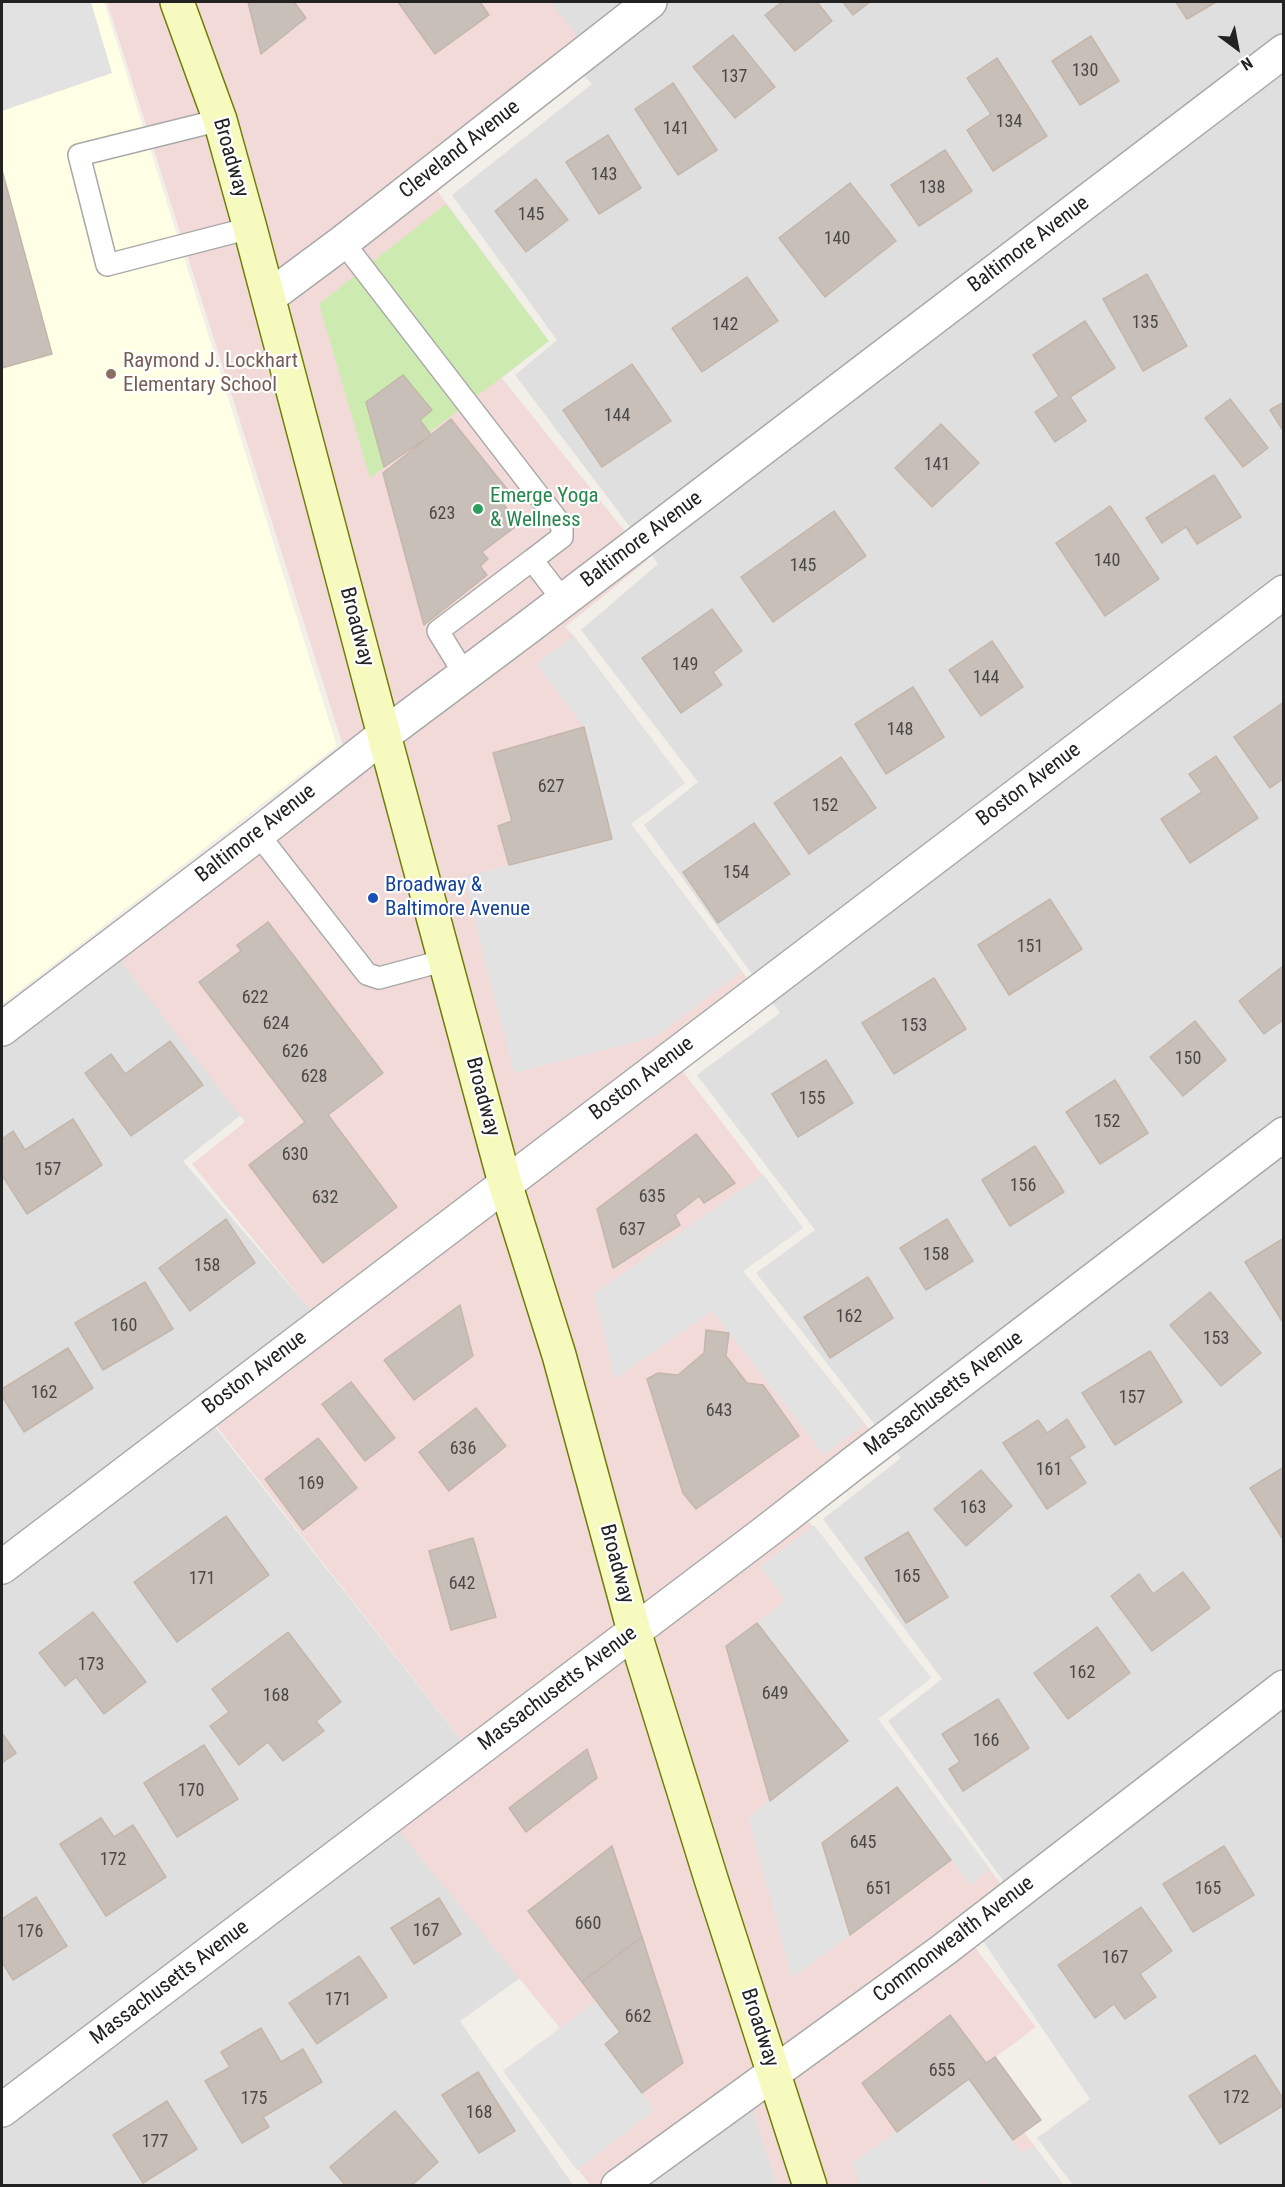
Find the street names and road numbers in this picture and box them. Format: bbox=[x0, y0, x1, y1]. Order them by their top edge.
street label: Cleveland Avenue bbox=[395, 95, 525, 205]
street label: Broadway bbox=[207, 116, 253, 200]
street label: Baltimore Avenue bbox=[963, 191, 1095, 299]
street label: Baltimore Avenue bbox=[576, 486, 708, 594]
street label: Broadway bbox=[333, 585, 379, 669]
street label: Boston Avenue bbox=[972, 738, 1086, 832]
street label: Baltimore Avenue bbox=[191, 779, 321, 889]
street label: Boston Avenue bbox=[585, 1032, 699, 1126]
street label: Broadway bbox=[459, 1055, 505, 1139]
street label: Boston Avenue bbox=[198, 1326, 312, 1420]
street label: Massachusetts Avenue bbox=[860, 1326, 1028, 1462]
street label: Broadway bbox=[593, 1522, 639, 1606]
street label: Massachusetts Avenue bbox=[474, 1621, 642, 1757]
street label: Commonwealth Avenue bbox=[869, 1871, 1039, 2009]
street label: Massachusetts Avenue bbox=[86, 1915, 254, 2051]
street label: Broadway bbox=[735, 1986, 783, 2070]

